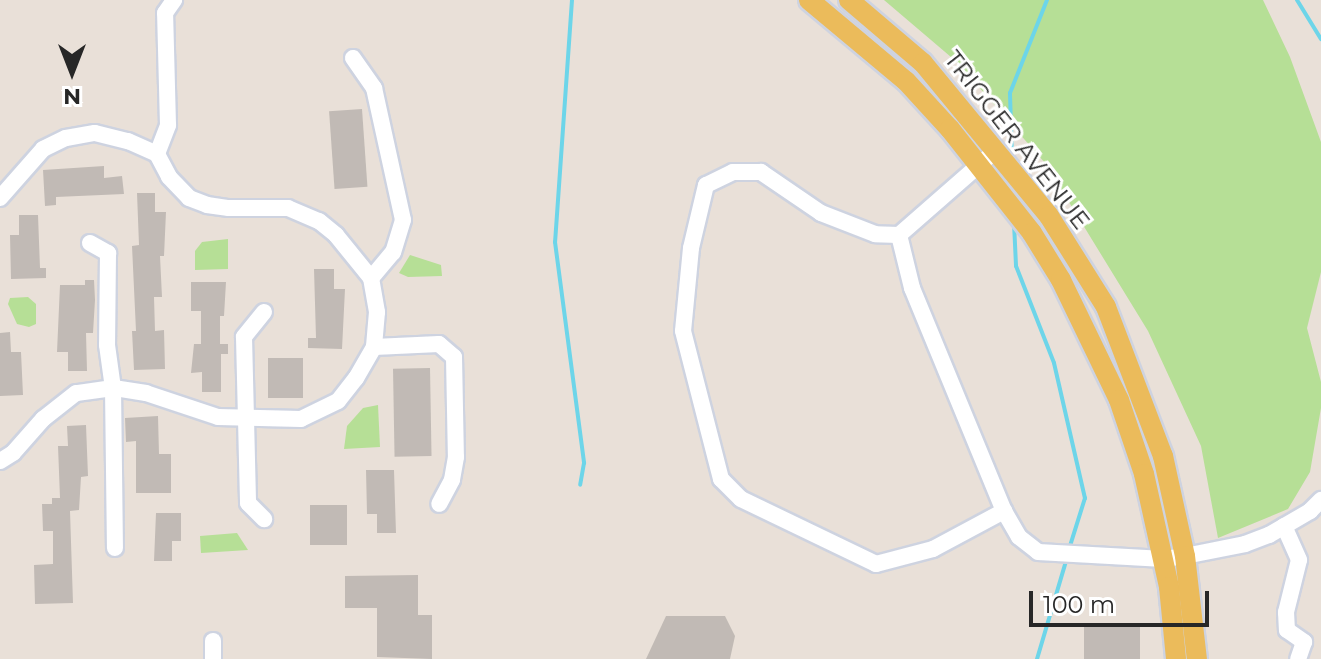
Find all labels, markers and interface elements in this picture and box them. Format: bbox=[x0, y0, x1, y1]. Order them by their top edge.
north arrow bbox=[32, 32, 112, 112]
street label: TRIGGER AVENUE bbox=[938, 45, 1096, 235]
text: N bbox=[63, 83, 81, 110]
scale bar bbox=[1033, 575, 1213, 625]
text: 100 m bbox=[1043, 590, 1115, 619]

